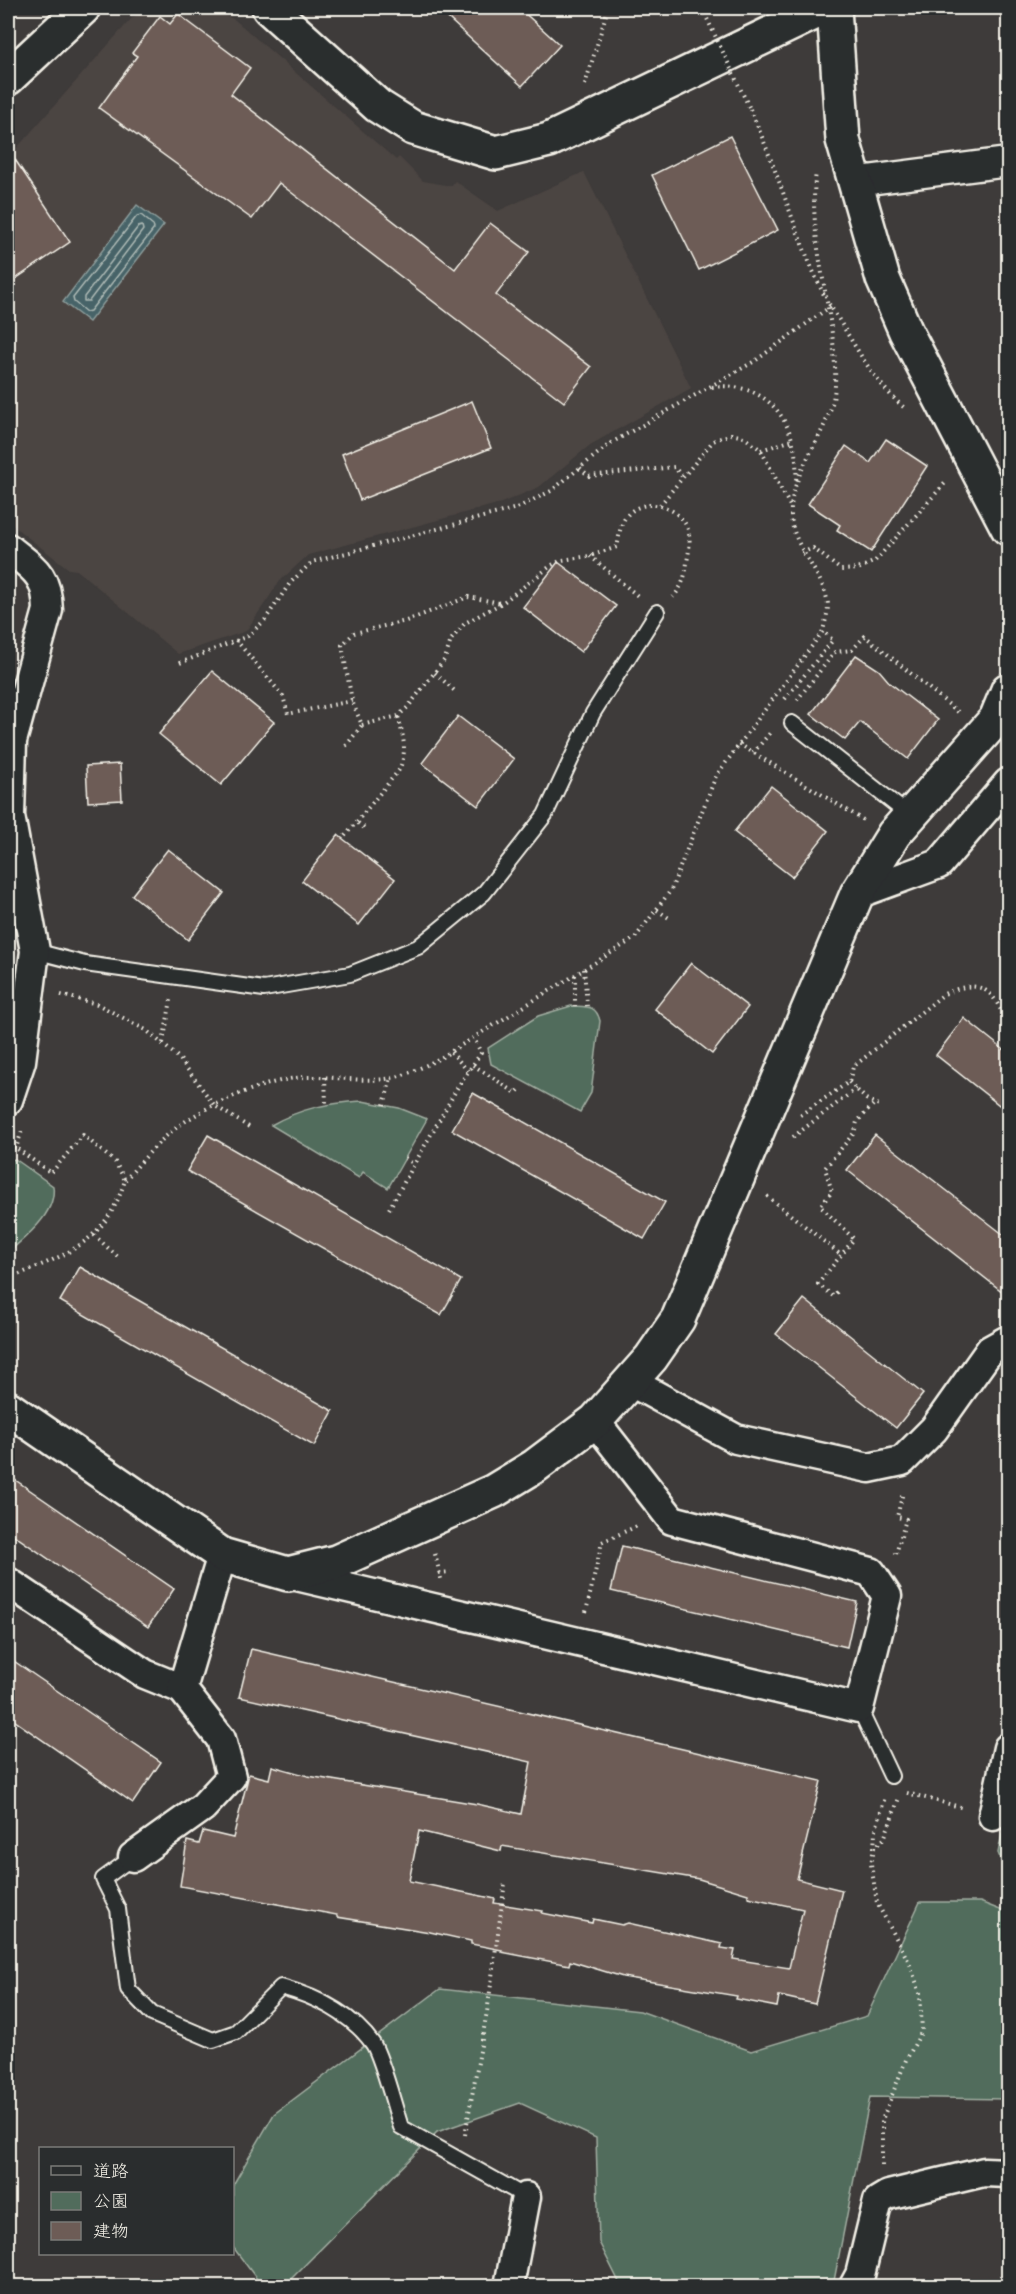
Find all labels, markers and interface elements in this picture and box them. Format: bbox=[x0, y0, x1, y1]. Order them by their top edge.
legend bbox=[39, 2147, 234, 2255]
text: 道路 bbox=[93, 2158, 129, 2182]
text: 公園 bbox=[93, 2188, 129, 2212]
text: 建物 bbox=[93, 2218, 129, 2242]

